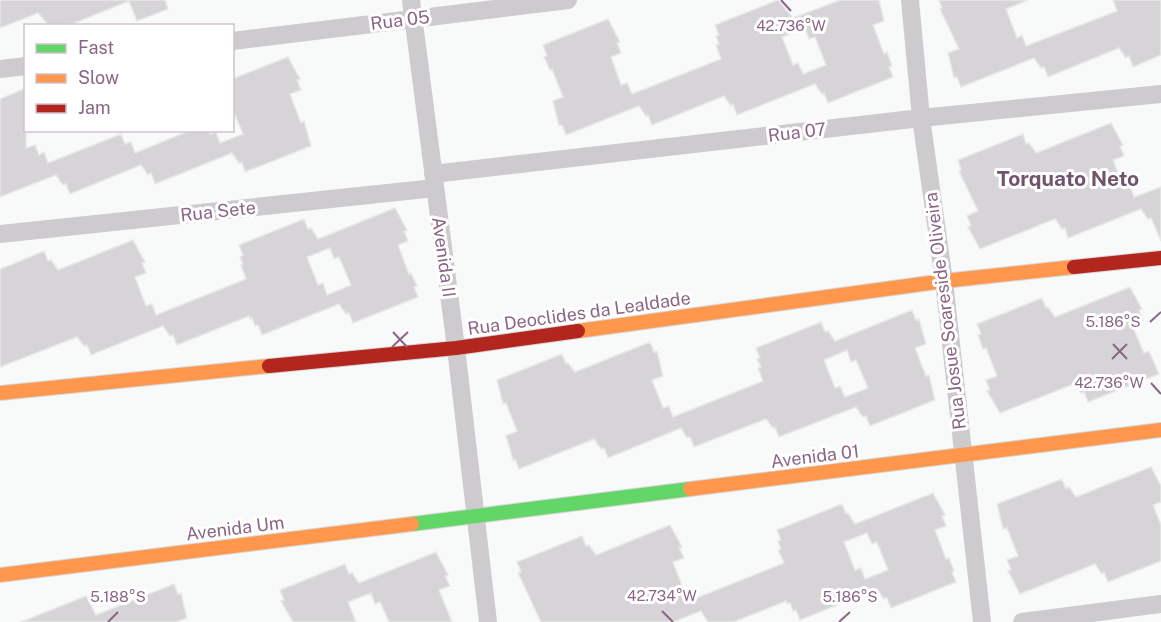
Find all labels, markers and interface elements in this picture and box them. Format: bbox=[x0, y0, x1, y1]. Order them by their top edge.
street label: Rua 05 bbox=[369, 6, 431, 34]
text: 42.736°W bbox=[756, 17, 826, 34]
legend bbox=[24, 24, 234, 132]
text: Fast bbox=[78, 37, 114, 58]
text: Slow bbox=[78, 67, 119, 88]
text: Jam bbox=[78, 97, 111, 118]
street label: Rua 07 bbox=[767, 118, 827, 146]
district label: Torquato Neto bbox=[997, 166, 1139, 191]
street label: Rua Josue Soareside Oliveira bbox=[920, 191, 970, 431]
street label: Rua Sete bbox=[179, 197, 257, 225]
street label: Avenida II bbox=[428, 215, 460, 299]
street label: Rua Deoclides da Lealdade bbox=[466, 287, 692, 339]
text: 5.186°S bbox=[1085, 313, 1141, 330]
text: 42.736°W bbox=[1074, 374, 1144, 391]
street label: Avenida 01 bbox=[770, 440, 860, 472]
street label: Avenida Um bbox=[185, 512, 285, 544]
text: 42.734°W bbox=[627, 587, 697, 604]
text: 5.188°S bbox=[90, 588, 146, 605]
text: 5.186°S bbox=[822, 588, 878, 605]

